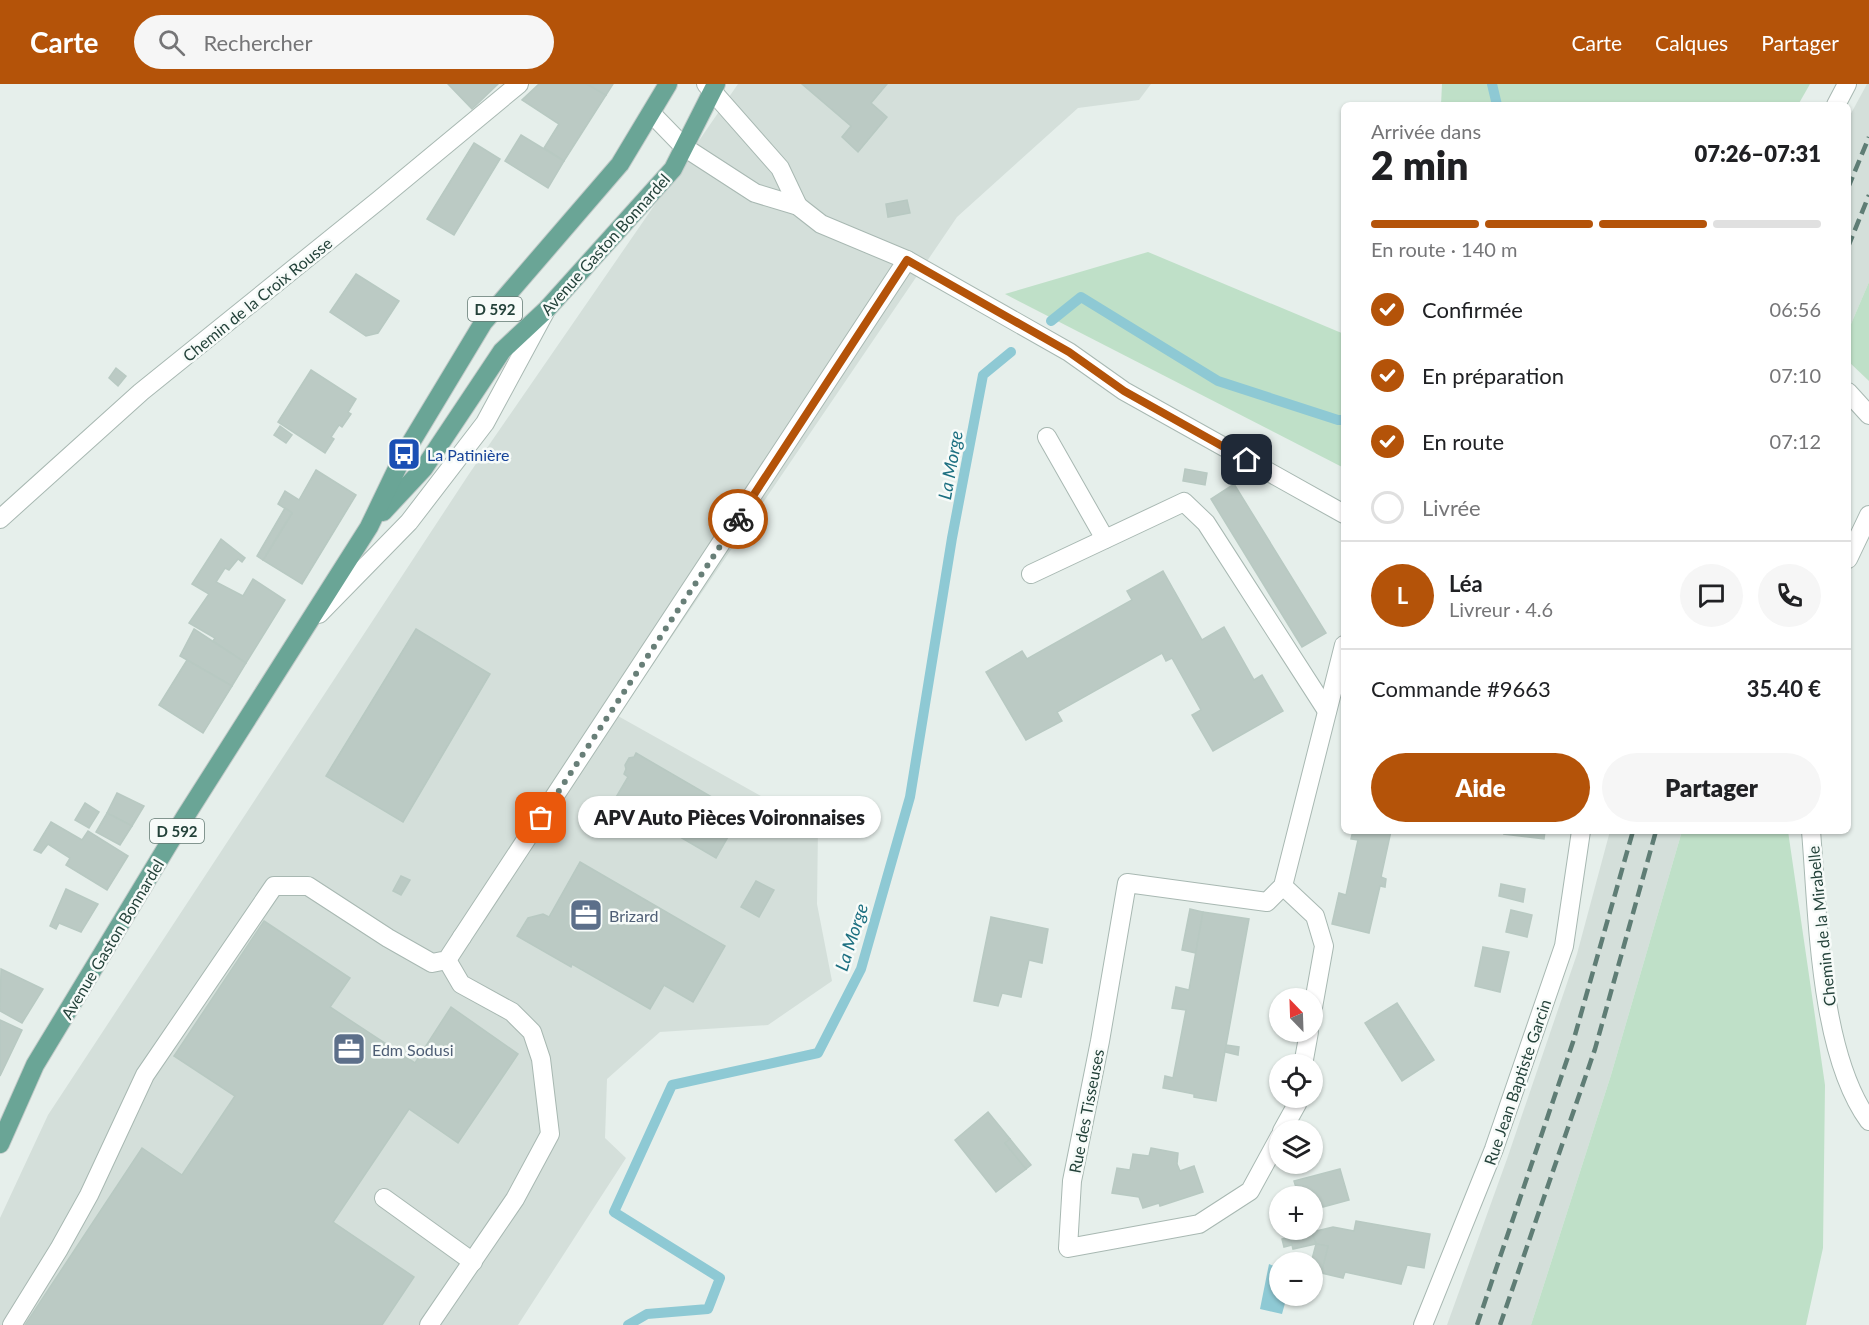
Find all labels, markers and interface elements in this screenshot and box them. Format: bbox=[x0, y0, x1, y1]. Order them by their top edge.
search box bbox=[134, 15, 554, 69]
text: Carte bbox=[30, 25, 98, 59]
icon: search bbox=[155, 26, 188, 59]
text: Rechercher bbox=[203, 29, 312, 56]
text: Carte bbox=[1571, 30, 1622, 55]
text: Calques bbox=[1655, 30, 1728, 55]
text: Partager bbox=[1761, 30, 1839, 55]
text: Arrivée dans bbox=[1371, 119, 1481, 143]
text: 07:26–07:31 bbox=[1695, 140, 1821, 167]
text: 2 min bbox=[1371, 142, 1468, 188]
street label: Avenue Gaston Bonnardel bbox=[537, 170, 673, 318]
street label: Chemin de la Croix Rousse bbox=[179, 233, 335, 365]
text: En route · 140 m bbox=[1371, 237, 1517, 261]
icon: check bbox=[1371, 293, 1404, 326]
text: Confirmée bbox=[1422, 296, 1523, 323]
road number: D 592 bbox=[468, 297, 522, 321]
text: 06:56 bbox=[1770, 297, 1821, 321]
icon: check bbox=[1371, 359, 1404, 392]
text: En préparation bbox=[1422, 362, 1564, 389]
text: 07:10 bbox=[1770, 363, 1821, 387]
icon: check bbox=[1371, 425, 1404, 458]
text: En route bbox=[1422, 428, 1504, 455]
water label: La Morge bbox=[933, 429, 967, 501]
text: 07:12 bbox=[1770, 429, 1821, 453]
pin bbox=[1221, 434, 1272, 485]
bus stop icon: La Patinière bbox=[386, 436, 422, 472]
icon: home bbox=[1230, 443, 1263, 476]
place label: La Patinière bbox=[427, 445, 509, 464]
courier bbox=[708, 489, 768, 549]
text: Livrée bbox=[1422, 494, 1481, 521]
icon: bike bbox=[722, 503, 755, 536]
button: chat bbox=[1680, 564, 1743, 627]
button: phone bbox=[1758, 564, 1821, 627]
text: Léa bbox=[1449, 570, 1483, 597]
text: L bbox=[1397, 582, 1408, 609]
text: Livreur · 4.6 bbox=[1449, 597, 1553, 621]
text: Commande #9663 bbox=[1371, 675, 1551, 702]
text: 35.40 € bbox=[1747, 675, 1821, 702]
button: Aide bbox=[1371, 753, 1590, 822]
button: Partager bbox=[1602, 753, 1821, 822]
pin bbox=[515, 792, 566, 843]
callout: APV Auto Pièces Voironnaises bbox=[577, 797, 880, 839]
icon: bag bbox=[524, 801, 557, 834]
text: APV Auto Pièces Voironnaises bbox=[594, 805, 865, 829]
road number: D 592 bbox=[150, 819, 204, 843]
street label: Chemin de la Mirabelle bbox=[1803, 845, 1839, 1007]
street label: Avenue Gaston Bonnardel bbox=[57, 856, 167, 1022]
office icon: Brizard bbox=[568, 897, 604, 933]
water label: La Morge bbox=[830, 901, 872, 973]
place label: Brizard bbox=[609, 906, 659, 925]
north arrow bbox=[1269, 988, 1323, 1042]
map controls bbox=[1269, 988, 1323, 1306]
street label: Rue Jean Baptiste Garcin bbox=[1480, 997, 1554, 1167]
office icon: Edm Sodusi bbox=[331, 1031, 367, 1067]
place label: Edm Sodusi bbox=[372, 1040, 453, 1059]
street label: Rue des Tisseuses bbox=[1065, 1047, 1107, 1175]
button: locate bbox=[1269, 1054, 1323, 1108]
button: layers bbox=[1269, 1120, 1323, 1174]
button: + bbox=[1269, 1186, 1323, 1240]
button: − bbox=[1269, 1252, 1323, 1306]

